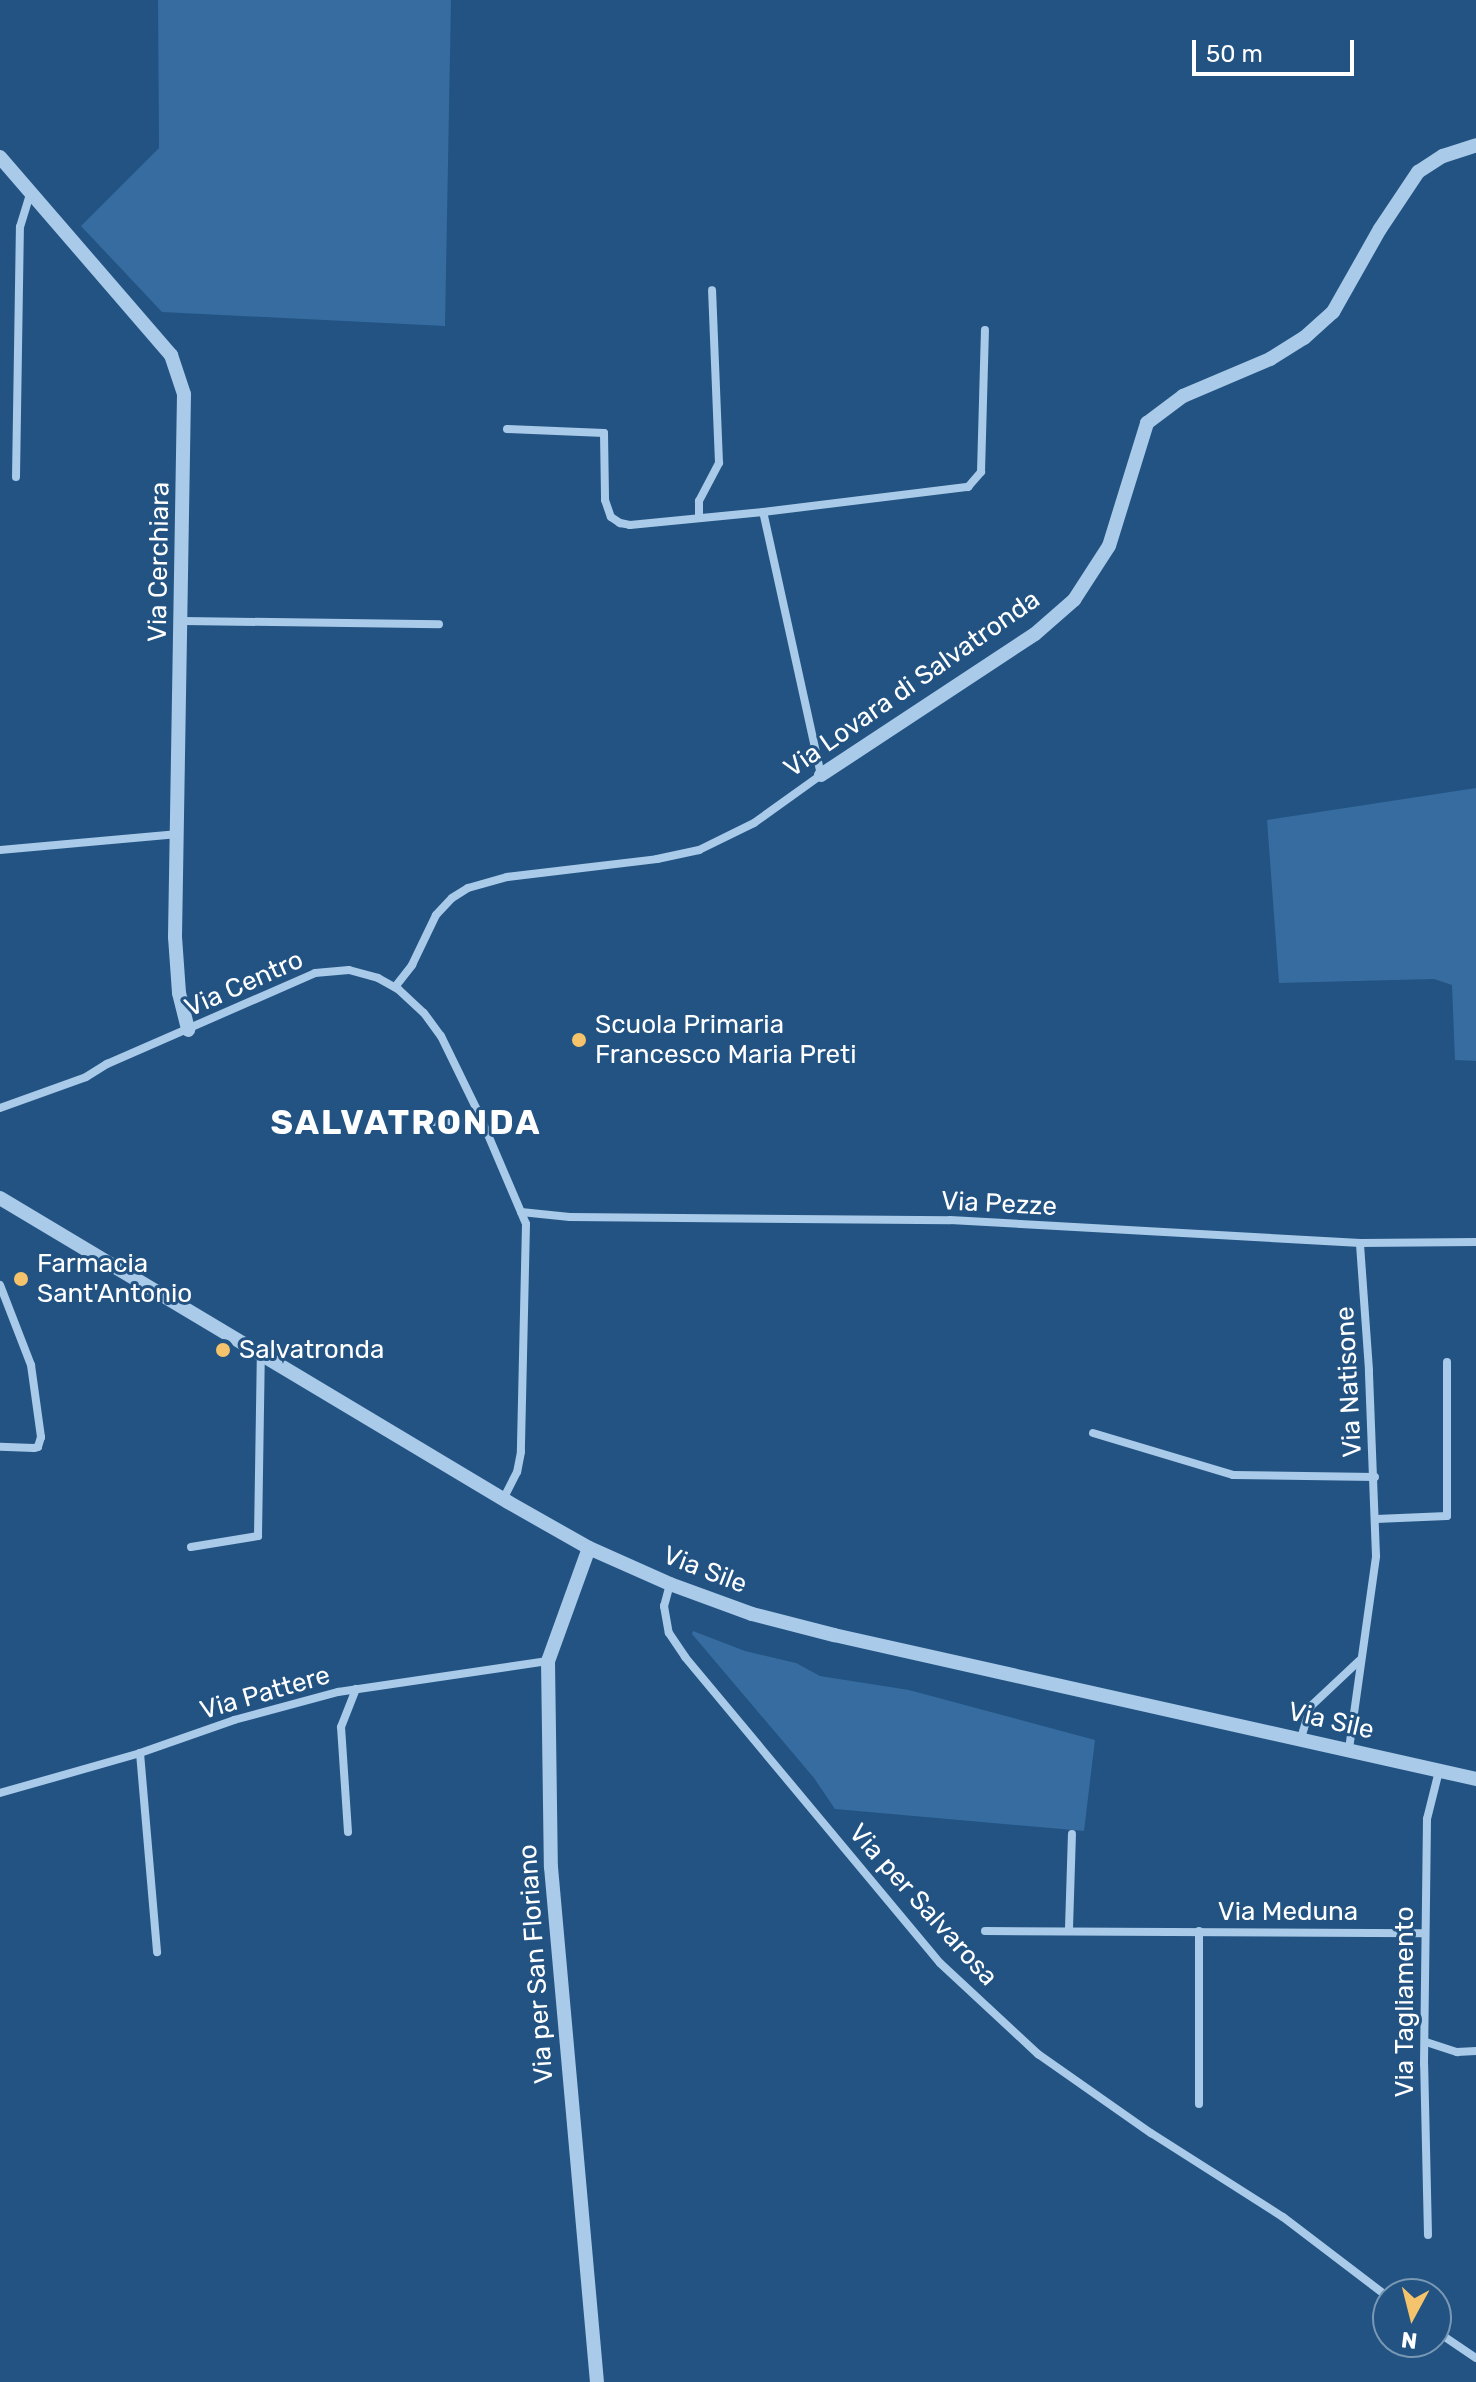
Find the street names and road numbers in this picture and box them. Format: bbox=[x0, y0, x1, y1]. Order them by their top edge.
street label: Via Cerchiara bbox=[142, 482, 176, 642]
street label: Via Lovara di Salvatronda bbox=[778, 584, 1046, 784]
street label: Via Centro bbox=[180, 944, 308, 1024]
street label: Via Pezze bbox=[940, 1185, 1058, 1223]
street label: Via Natisone bbox=[1329, 1306, 1369, 1458]
street label: Via Sile bbox=[659, 1540, 751, 1600]
street label: Via Pattere bbox=[196, 1660, 334, 1726]
street label: Via Sile bbox=[1285, 1696, 1377, 1746]
street label: Via per Salvarosa bbox=[842, 1817, 1004, 1993]
street label: Via per San Floriano bbox=[512, 1843, 560, 2085]
street label: Via Meduna bbox=[1218, 1896, 1358, 1928]
street label: Via Tagliamento bbox=[1389, 1906, 1421, 2098]

